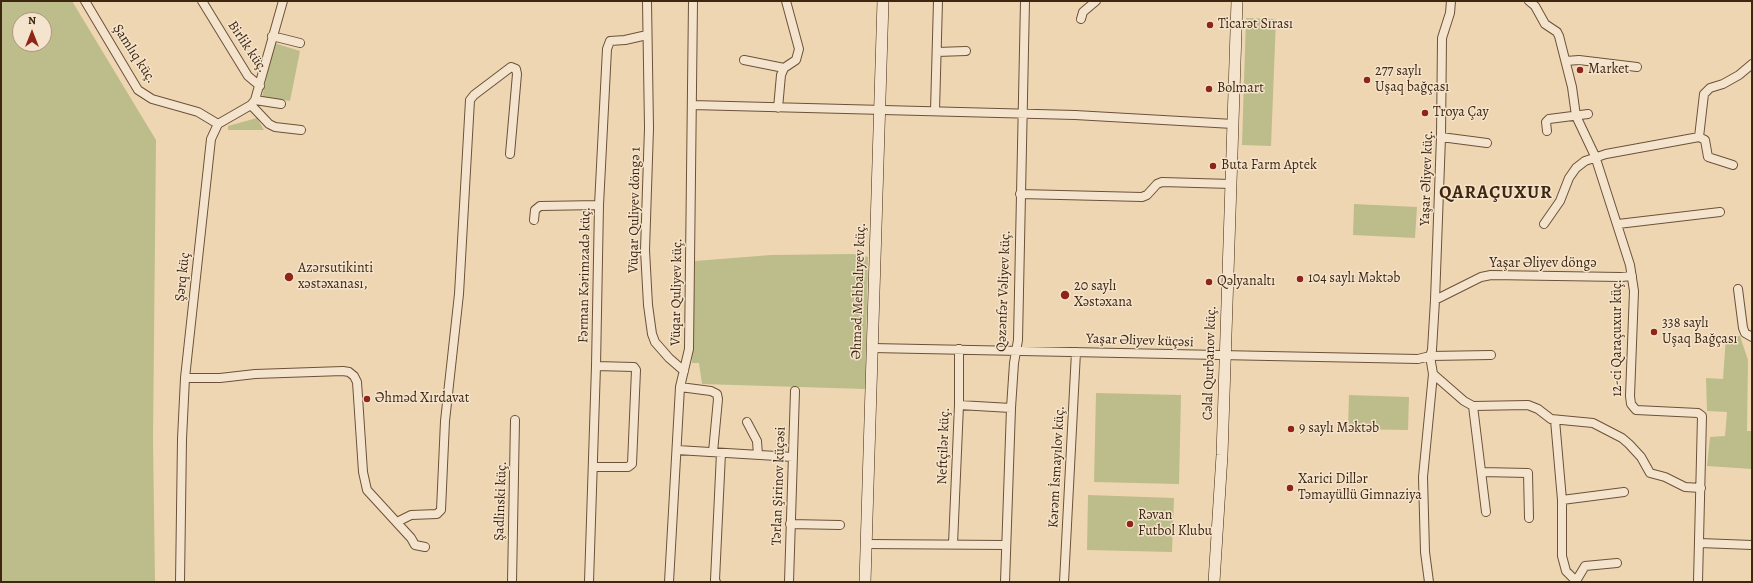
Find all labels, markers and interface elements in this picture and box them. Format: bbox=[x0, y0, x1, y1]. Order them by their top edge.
north arrow bbox=[12, 12, 52, 52]
text: N bbox=[28, 13, 36, 28]
place label: Ticarət Sırası bbox=[1218, 17, 1293, 33]
street label: Birlik küç. bbox=[224, 18, 270, 76]
marker: Ticarət Sırası bbox=[1205, 20, 1215, 30]
street label: Şamlıq küç. bbox=[109, 21, 159, 87]
place label: Market bbox=[1588, 62, 1629, 78]
place label: 277 saylı Uşaq bağçası bbox=[1375, 64, 1449, 96]
marker: Market bbox=[1575, 65, 1585, 75]
marker: 277 saylı Uşaq bağçası bbox=[1362, 75, 1372, 85]
place label: Bolmart bbox=[1217, 81, 1264, 97]
marker: Bolmart bbox=[1204, 84, 1214, 94]
place label: Troya Çay bbox=[1433, 105, 1489, 121]
marker: Troya Çay bbox=[1420, 108, 1430, 118]
street label: Yaşar Əliyev küç. bbox=[1417, 130, 1437, 226]
street label: Vüqar Quliyev döngə 1 bbox=[625, 147, 645, 273]
place label: Buta Farm Aptek bbox=[1221, 158, 1317, 174]
marker: Buta Farm Aptek bbox=[1208, 161, 1218, 171]
district label: QARAÇUXUR bbox=[1439, 183, 1553, 205]
street label: Fərman Kərimzadə küç. bbox=[575, 207, 595, 343]
street label: Əhməd Mehbalıyev küç. bbox=[848, 222, 870, 360]
street label: Qəzənfər Vəliyev küç. bbox=[993, 230, 1015, 352]
street label: Vüqar Quliyev küç. bbox=[668, 238, 686, 346]
street label: Şərq küç bbox=[172, 252, 194, 302]
street label: Yaşar Əliyev döngə bbox=[1489, 256, 1597, 272]
place label: Azərsutikinti xəstəxanası, bbox=[298, 261, 373, 294]
marker: Azərsutikinti xəstəxanası, bbox=[283, 271, 295, 283]
place label: 104 saylı Məktəb bbox=[1308, 271, 1400, 287]
place label: Qəlyanaltı bbox=[1217, 274, 1275, 290]
marker: 104 saylı Məktəb bbox=[1295, 274, 1305, 284]
marker: Qəlyanaltı bbox=[1204, 277, 1214, 287]
place label: 20 saylı Xəstəxana bbox=[1074, 279, 1132, 312]
street label: 12-ci Qaraçuxur küç. bbox=[1610, 279, 1626, 397]
marker: 20 saylı Xəstəxana bbox=[1059, 289, 1071, 301]
street label: Cəlal Qurbanov küç. bbox=[1200, 305, 1220, 421]
place label: 338 saylı Uşaq Bağçası bbox=[1662, 316, 1737, 348]
marker: 338 saylı Uşaq Bağçası bbox=[1649, 327, 1659, 337]
street label: Yaşar Əliyev küçəsi bbox=[1086, 331, 1194, 351]
place label: Əhməd Xırdavat bbox=[375, 391, 469, 407]
marker: Əhməd Xırdavat bbox=[362, 394, 372, 404]
street label: Kərəm İsmayılov küç. bbox=[1045, 405, 1069, 529]
street label: Neftçilər küç. bbox=[934, 407, 954, 485]
place label: 9 saylı Məktəb bbox=[1299, 421, 1379, 437]
marker: 9 saylı Məktəb bbox=[1286, 424, 1296, 434]
street label: Tərlan Şirinov küçəsi bbox=[769, 426, 789, 546]
street label: Şadlinski küç. bbox=[491, 461, 511, 541]
place label: Xarici Dillər Təmayüllü Gimnaziya bbox=[1298, 472, 1422, 504]
marker: Xarici Dillər Təmayüllü Gimnaziya bbox=[1285, 483, 1295, 493]
place label: Rəvan Futbol Klubu bbox=[1138, 508, 1212, 540]
marker: Rəvan Futbol Klubu bbox=[1125, 519, 1135, 529]

